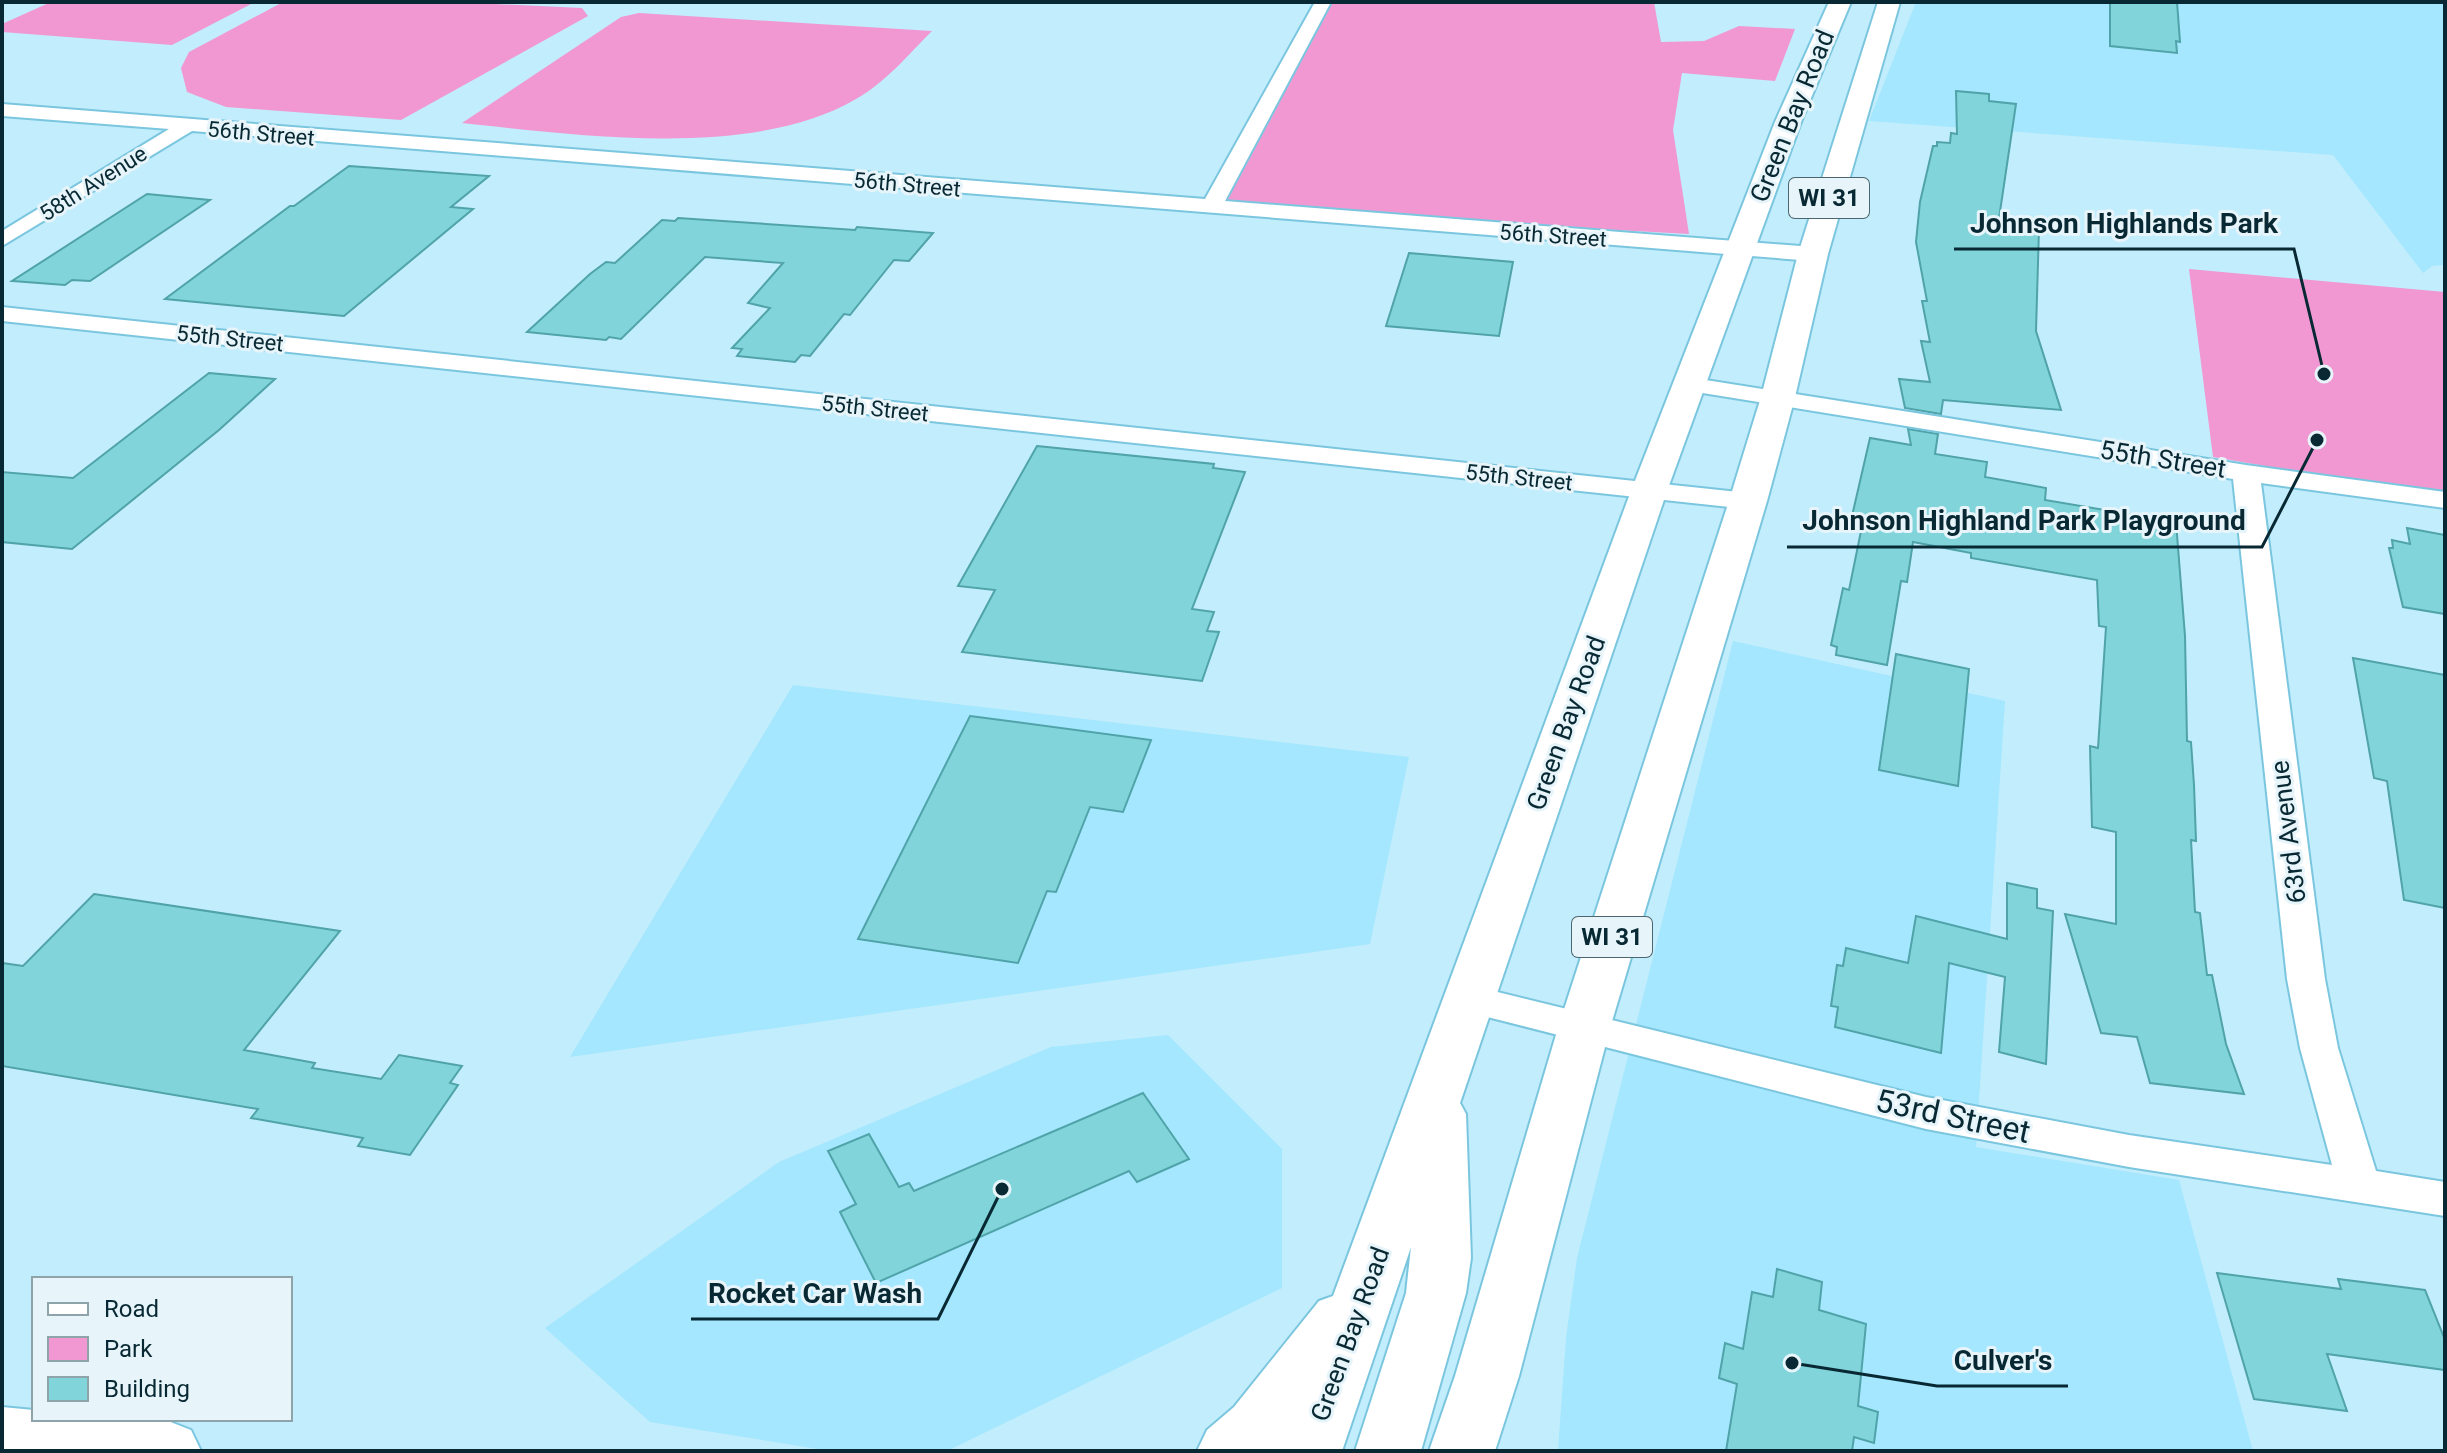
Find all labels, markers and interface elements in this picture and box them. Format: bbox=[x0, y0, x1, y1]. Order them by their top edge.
street label: Green Bay Road bbox=[1744, 25, 1840, 207]
street label: 56th Street bbox=[206, 116, 316, 151]
street label: 58th Avenue bbox=[35, 141, 151, 226]
street label: 56th Street bbox=[852, 167, 962, 202]
road number: WI 31 bbox=[1789, 178, 1869, 218]
callout: Johnson Highlands Park bbox=[1954, 197, 2294, 249]
text: Johnson Highlands Park bbox=[1970, 207, 2279, 240]
street label: 56th Street bbox=[1498, 219, 1607, 252]
street label: 55th Street bbox=[175, 320, 285, 357]
street label: 55th Street bbox=[820, 390, 930, 427]
street label: 55th Street bbox=[2098, 434, 2228, 484]
street label: 55th Street bbox=[1464, 459, 1574, 496]
callout: Johnson Highland Park Playground bbox=[1787, 495, 2262, 547]
text: Johnson Highland Park Playground bbox=[1802, 504, 2246, 537]
street label: Green Bay Road bbox=[1521, 632, 1611, 814]
street label: 63rd Avenue bbox=[2264, 759, 2312, 905]
road number: WI 31 bbox=[1572, 917, 1652, 957]
street label: 53rd Street bbox=[1872, 1081, 2034, 1151]
street label: Green Bay Road bbox=[1305, 1243, 1395, 1425]
callout: Rocket Car Wash bbox=[691, 1267, 938, 1319]
legend bbox=[32, 1277, 292, 1421]
text: Rocket Car Wash bbox=[708, 1277, 922, 1310]
text: Road bbox=[104, 1295, 159, 1323]
callout: Culver's bbox=[1937, 1334, 2068, 1386]
text: Park bbox=[104, 1335, 153, 1363]
text: Culver's bbox=[1954, 1344, 2052, 1377]
text: Building bbox=[104, 1375, 190, 1403]

